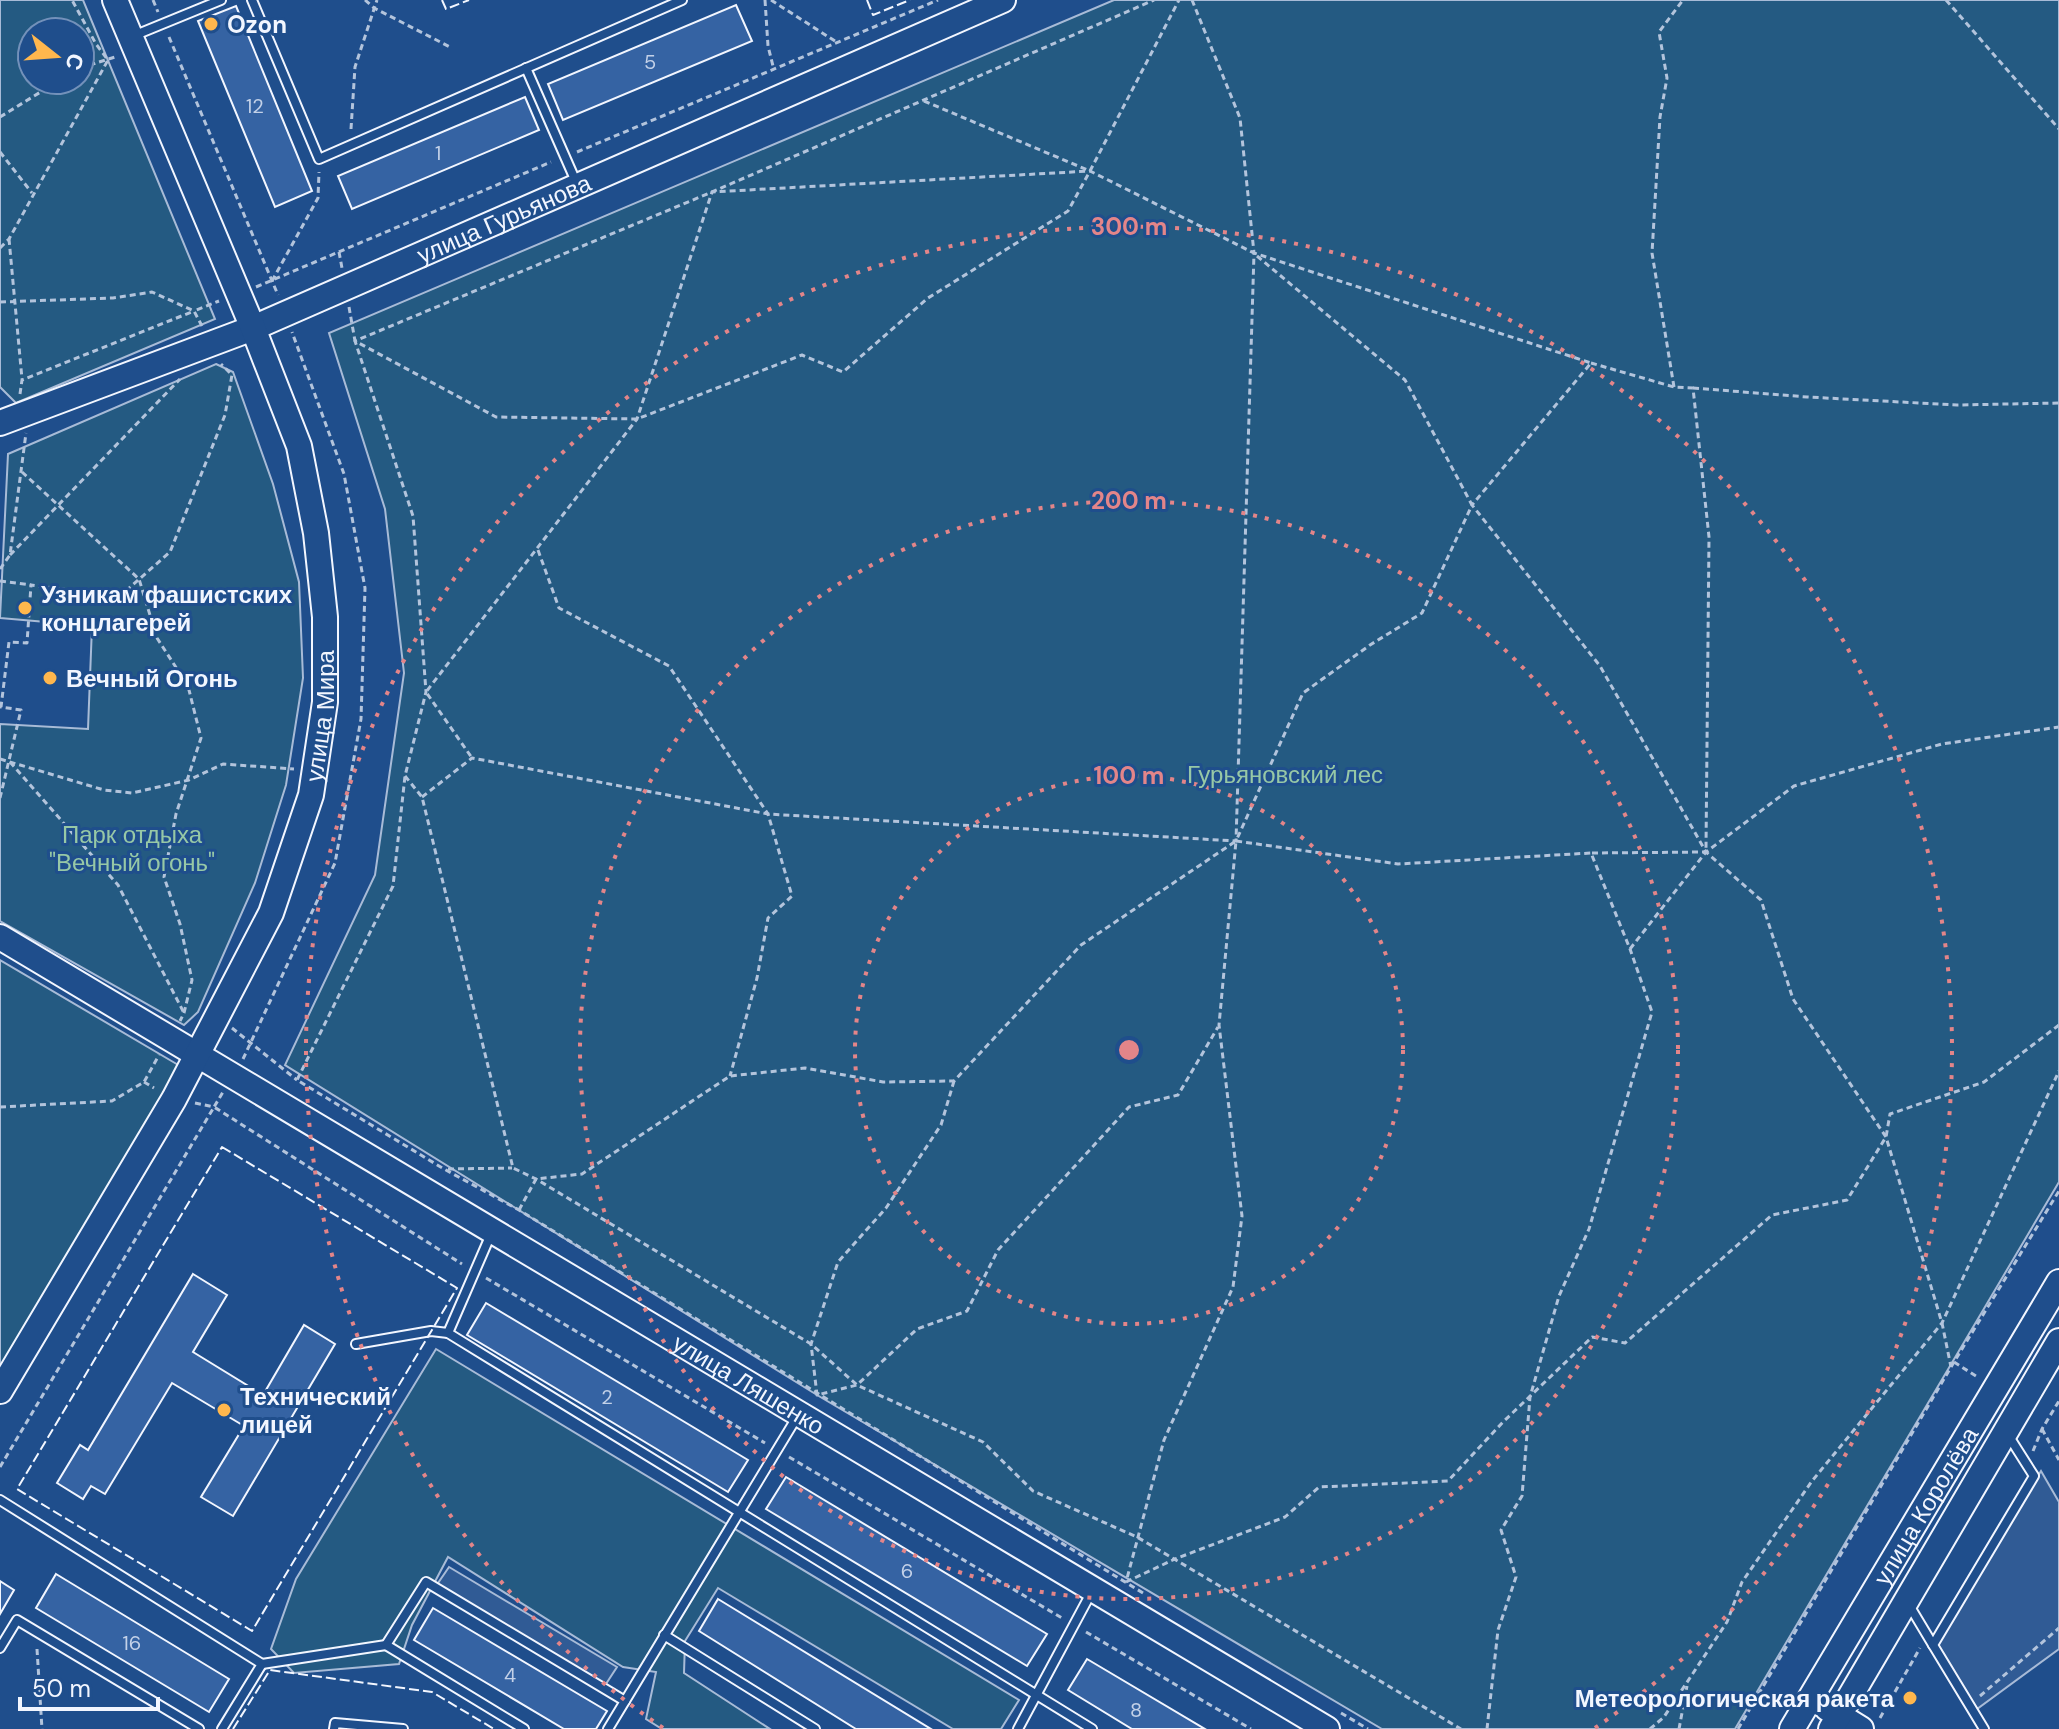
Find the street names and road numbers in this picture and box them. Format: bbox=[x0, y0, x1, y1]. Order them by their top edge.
street label: улица Гурьянова bbox=[412, 166, 596, 270]
street label: улица Мира bbox=[298, 649, 341, 784]
street label: улица Ляшенко bbox=[667, 1327, 830, 1441]
street label: улица Королёва bbox=[1866, 1420, 1985, 1591]

